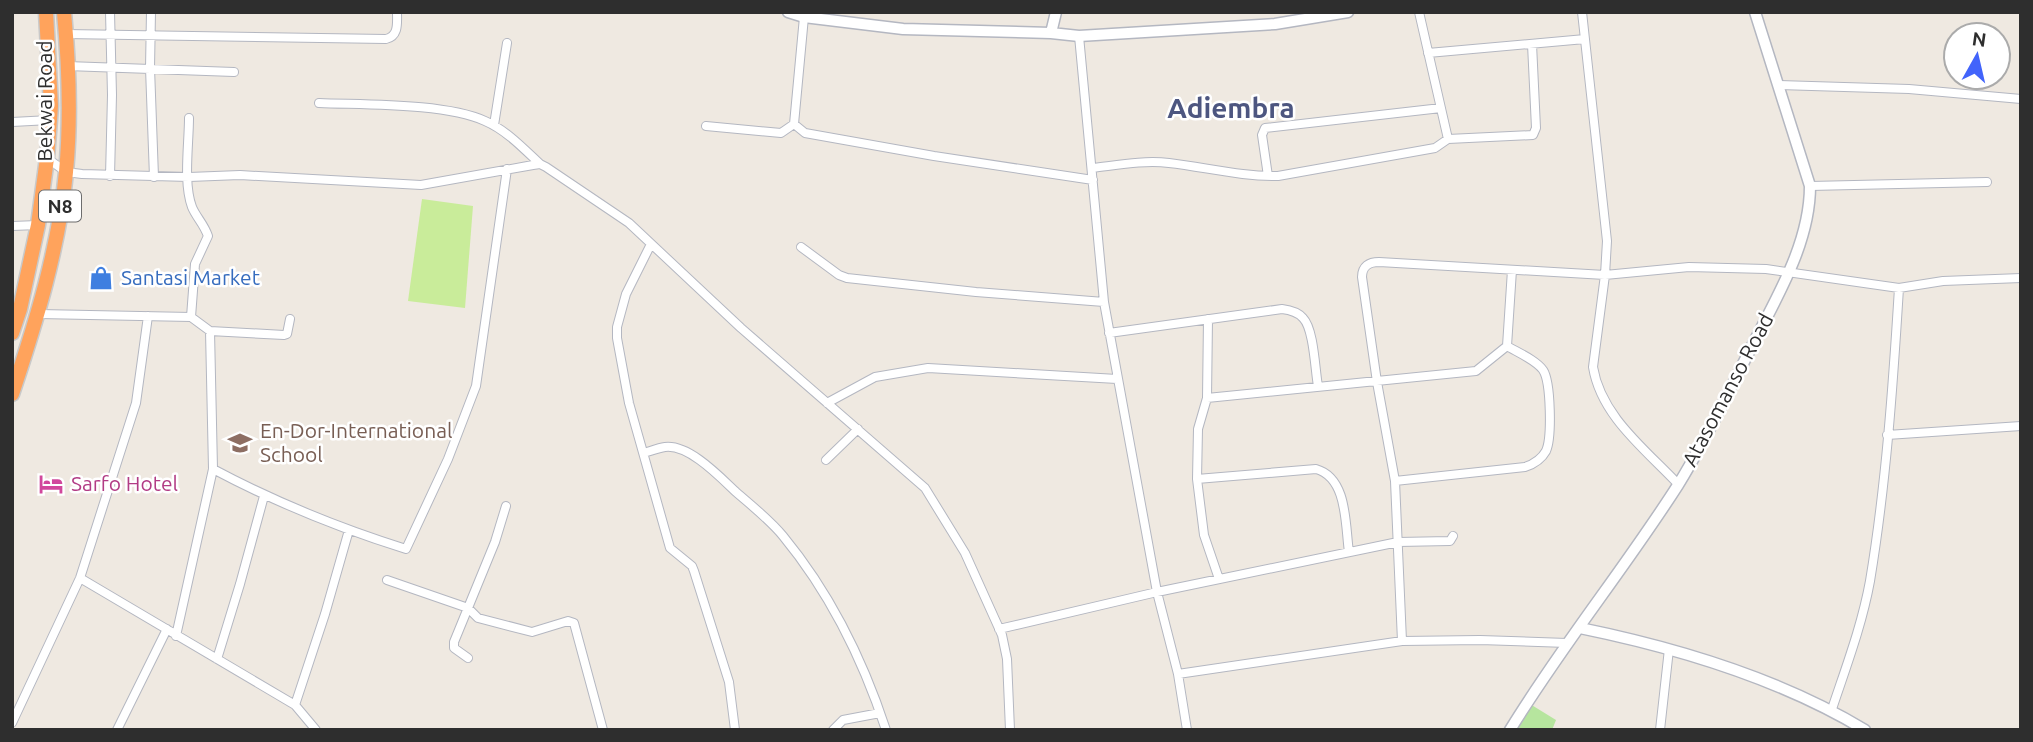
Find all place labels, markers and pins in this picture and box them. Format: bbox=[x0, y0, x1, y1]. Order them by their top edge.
shop icon: Santasi Market bbox=[87, 264, 115, 292]
place label: Santasi Market bbox=[121, 265, 260, 289]
place label: En-Dor-International School bbox=[260, 418, 452, 466]
school or university icon: En-Dor-International School bbox=[226, 429, 254, 457]
hotel icon: Sarfo Hotel bbox=[37, 470, 65, 498]
place label: Sarfo Hotel bbox=[71, 471, 178, 495]

